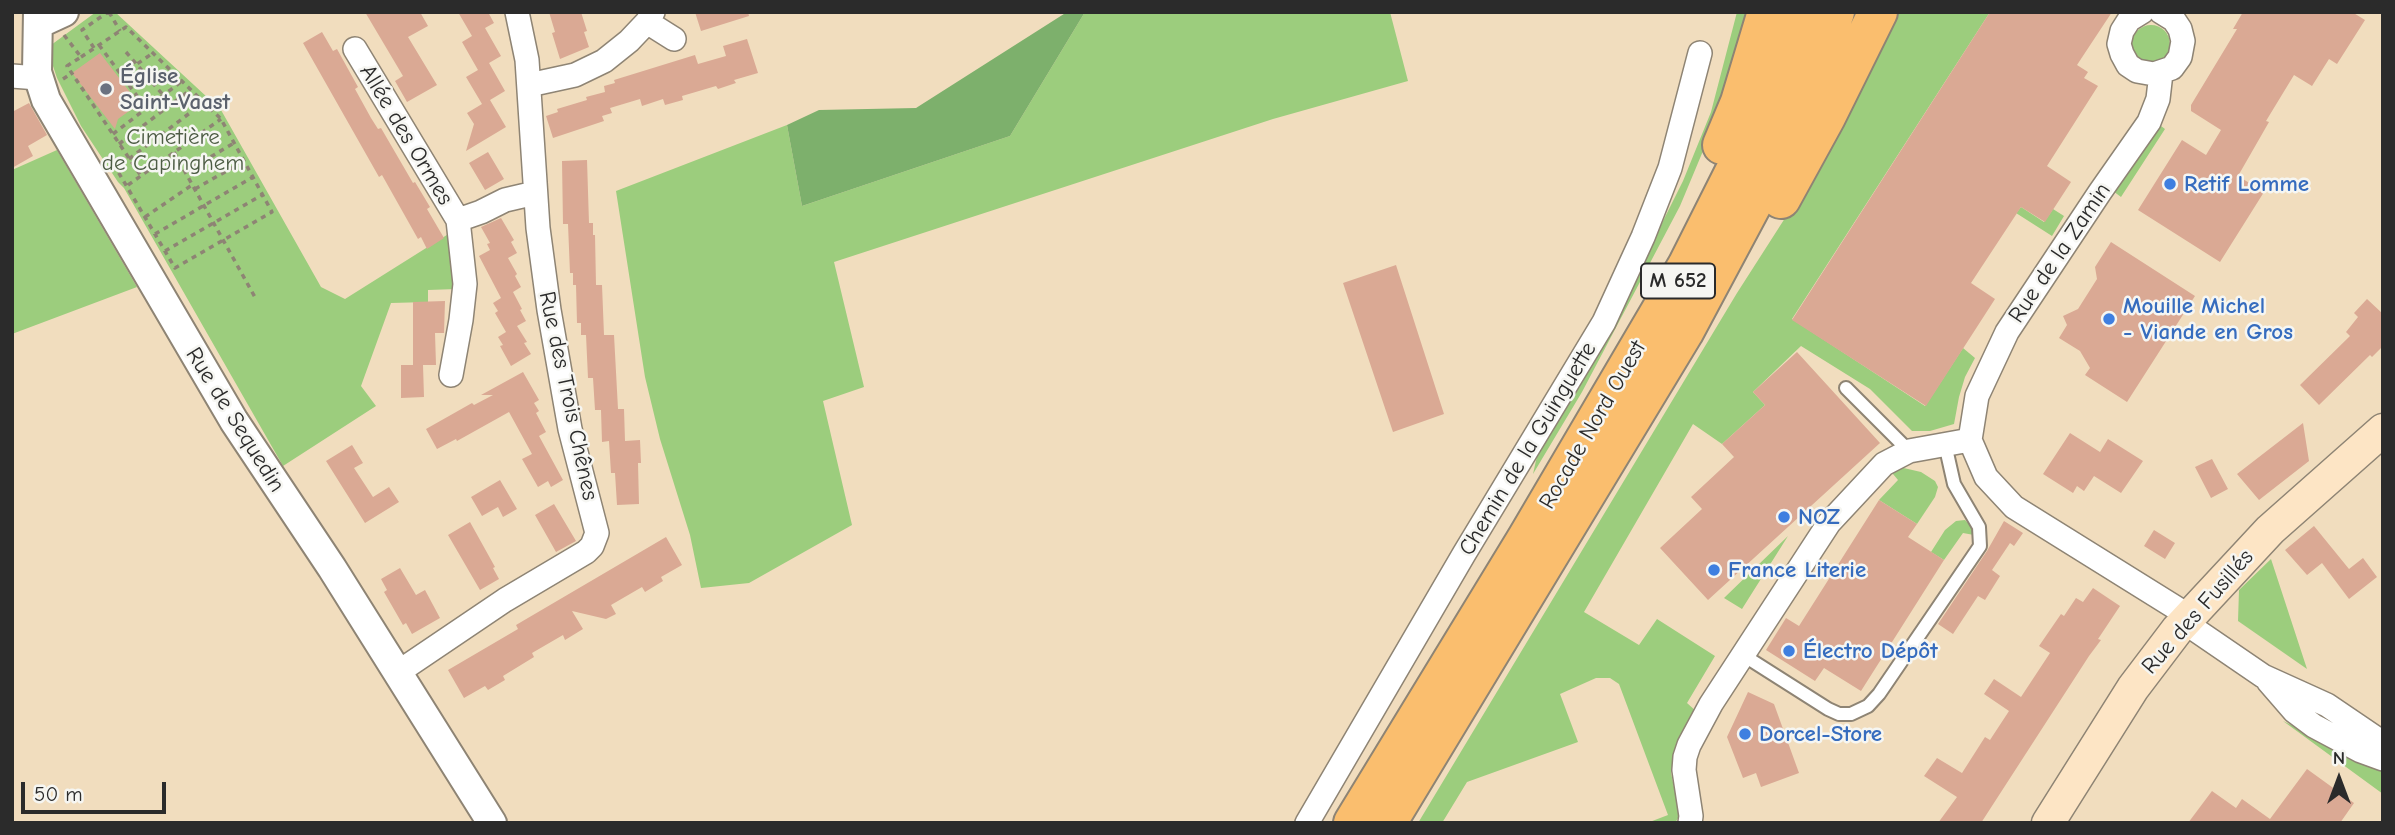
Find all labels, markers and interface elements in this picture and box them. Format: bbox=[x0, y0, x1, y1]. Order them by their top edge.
street label: Allée des Ormes bbox=[353, 60, 459, 210]
place label: Église Saint-Vaast bbox=[120, 62, 230, 116]
marker: Église Saint-Vaast bbox=[98, 81, 114, 97]
park label: Cimetière de Capinghem bbox=[102, 123, 244, 177]
place label: Retif Lomme bbox=[2184, 170, 2309, 198]
marker: Retif Lomme bbox=[2162, 176, 2178, 192]
street label: Rue de la Zamin bbox=[2003, 178, 2117, 328]
road number: M 652 bbox=[1641, 264, 1715, 298]
street label: Rue des Trois Chênes bbox=[532, 289, 604, 503]
place label: Mouille Michel - Viande en Gros bbox=[2123, 292, 2293, 346]
marker: Mouille Michel - Viande en Gros bbox=[2101, 311, 2117, 327]
street label: Rocade Nord Ouest bbox=[1534, 336, 1652, 514]
street label: Chemin de la Guinguette bbox=[1453, 337, 1603, 561]
street label: Rue de Sequedin bbox=[179, 342, 291, 498]
place label: NOZ bbox=[1798, 503, 1840, 531]
marker: NOZ bbox=[1776, 509, 1792, 525]
street label: Rue des Fusillés bbox=[2136, 544, 2260, 680]
place label: France Literie bbox=[1728, 556, 1866, 584]
marker: France Literie bbox=[1706, 562, 1722, 578]
place label: Électro Dépôt bbox=[1803, 637, 1938, 665]
marker: Électro Dépôt bbox=[1781, 643, 1797, 659]
place label: Dorcel-Store bbox=[1759, 720, 1882, 748]
marker: Dorcel-Store bbox=[1737, 726, 1753, 742]
north arrow bbox=[2304, 744, 2374, 814]
text: N bbox=[2333, 747, 2345, 769]
scale bar bbox=[24, 768, 170, 812]
text: 50 m bbox=[34, 782, 83, 806]

